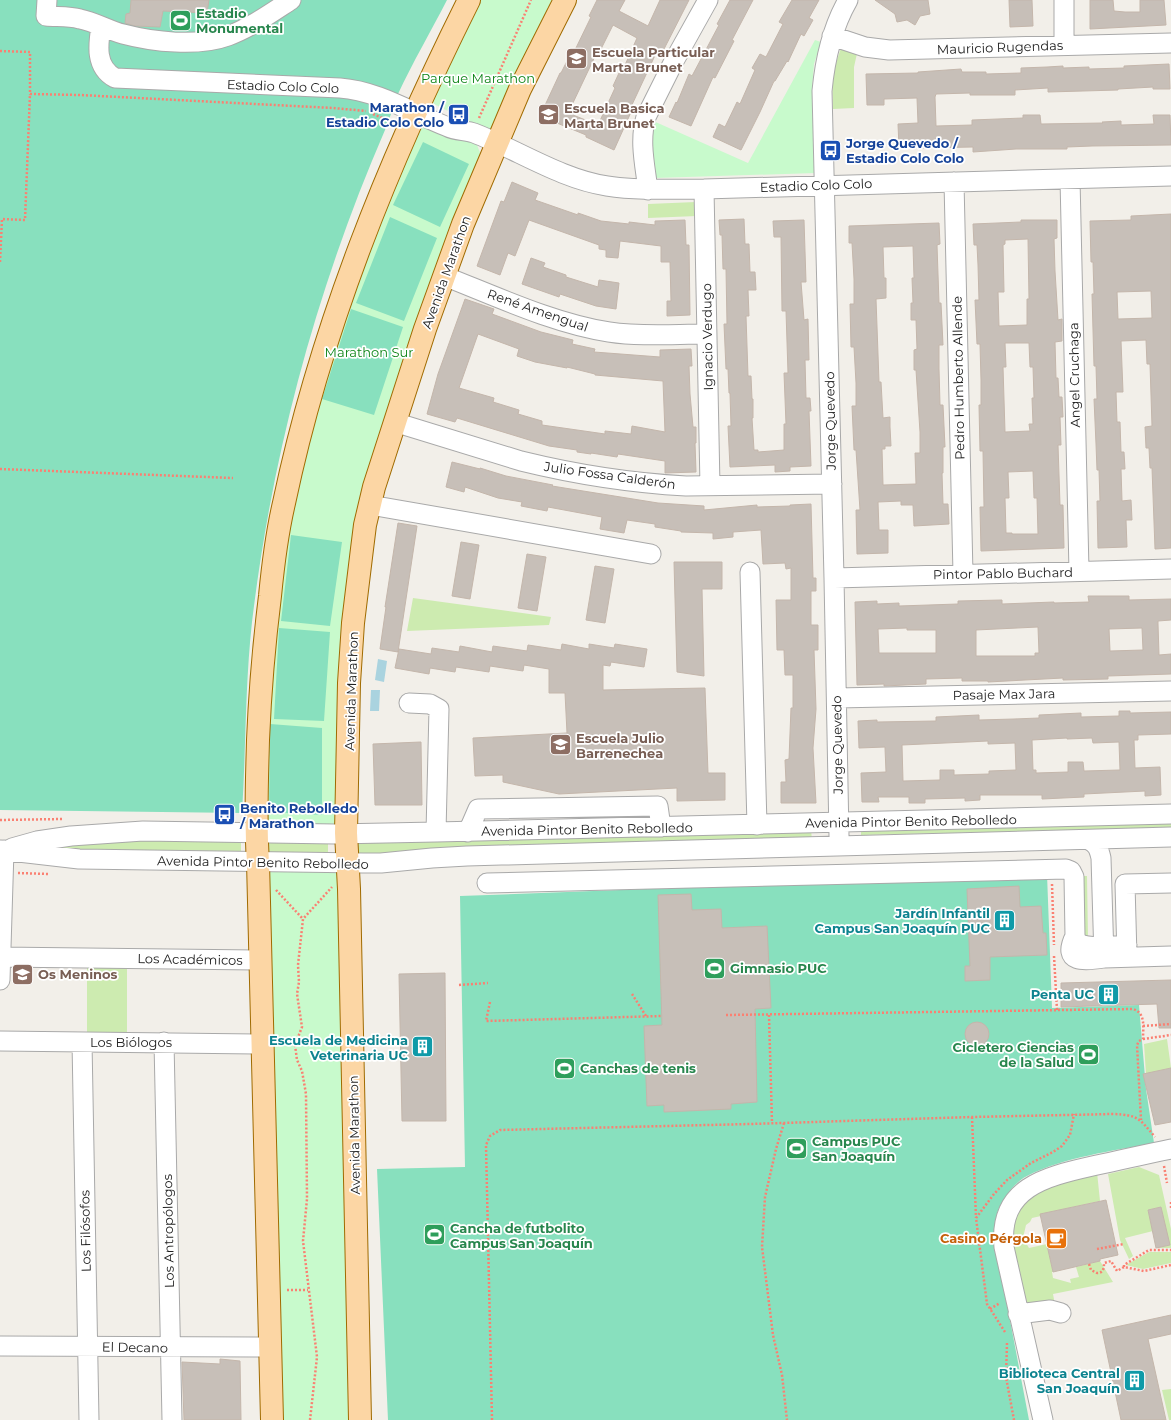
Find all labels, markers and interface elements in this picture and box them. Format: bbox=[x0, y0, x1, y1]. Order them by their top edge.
place label: Estadio Monumental bbox=[196, 5, 283, 36]
sports icon: Estadio Monumental bbox=[168, 7, 194, 33]
street label: Mauricio Rugendas bbox=[937, 37, 1063, 57]
place label: Escuela Particular Marta Brunet bbox=[592, 44, 715, 75]
school or university icon: Escuela Particular Marta Brunet bbox=[564, 46, 590, 72]
park label: Parque Marathon bbox=[421, 70, 535, 86]
street label: Estadio Colo Colo bbox=[227, 76, 339, 96]
place label: Marathon / Estadio Colo Colo bbox=[326, 99, 445, 130]
place label: Escuela Basica Marta Brunet bbox=[564, 100, 665, 131]
bus stop icon: Marathon / Estadio Colo Colo bbox=[446, 101, 472, 127]
school or university icon: Escuela Basica Marta Brunet bbox=[535, 102, 561, 128]
place label: Jorge Quevedo / Estadio Colo Colo bbox=[845, 135, 965, 166]
bus stop icon: Jorge Quevedo / Estadio Colo Colo bbox=[817, 137, 843, 163]
street label: Estadio Colo Colo bbox=[760, 175, 872, 195]
street label: Avenida Marathon bbox=[418, 213, 474, 331]
street label: Ignacio Verdugo bbox=[698, 283, 716, 391]
street label: René Amengual bbox=[485, 285, 591, 335]
street label: Pedro Humberto Allende bbox=[949, 296, 967, 460]
street label: Angel Cruchaga bbox=[1065, 322, 1083, 428]
park label: Marathon Sur bbox=[325, 344, 413, 360]
street label: Jorge Quevedo bbox=[821, 371, 839, 472]
street label: Julio Fossa Calderón bbox=[542, 458, 677, 492]
street label: Pintor Pablo Buchard bbox=[933, 564, 1073, 582]
street label: Avenida Marathon bbox=[341, 631, 361, 751]
street label: Pasaje Max Jara bbox=[953, 685, 1055, 703]
street label: Jorge Quevedo bbox=[828, 695, 846, 796]
place label: Escuela Julio Barrenechea bbox=[576, 730, 665, 761]
school or university icon: Escuela Julio Barrenechea bbox=[548, 732, 574, 758]
place label: Benito Rebolledo / Marathon bbox=[239, 800, 358, 831]
bus stop icon: Benito Rebolledo / Marathon bbox=[211, 802, 237, 828]
street label: Avenida Pintor Benito Rebolledo bbox=[805, 811, 1017, 831]
street label: Avenida Pintor Benito Rebolledo bbox=[481, 819, 693, 839]
street label: Avenida Pintor Benito Rebolledo bbox=[157, 852, 369, 872]
place label: Jardín Infantil Campus San Joaquín PUC bbox=[815, 905, 991, 936]
building icon: Jardín Infantil Campus San Joaquín PUC bbox=[992, 907, 1018, 933]
street label: Los Académicos bbox=[137, 950, 243, 968]
sports icon: Gimnasio PUC bbox=[702, 955, 728, 981]
place label: Gimnasio PUC bbox=[730, 960, 827, 976]
school or university icon: Os Meninos bbox=[9, 961, 35, 987]
place label: Os Meninos bbox=[38, 966, 118, 982]
building icon: Penta UC bbox=[1096, 981, 1122, 1007]
place label: Penta UC bbox=[1031, 986, 1095, 1002]
place label: Escuela de Medicina Veterinaria UC bbox=[269, 1032, 409, 1063]
street label: Los Biólogos bbox=[90, 1034, 172, 1050]
building icon: Escuela de Medicina Veterinaria UC bbox=[410, 1034, 436, 1060]
place label: Cicletero Ciencias de la Salud bbox=[953, 1039, 1074, 1070]
sports icon: Cicletero Ciencias de la Salud bbox=[1076, 1041, 1102, 1067]
sports icon: Canchas de tenis bbox=[551, 1055, 577, 1081]
place label: Canchas de tenis bbox=[580, 1060, 696, 1076]
street label: Avenida Marathon bbox=[345, 1075, 363, 1195]
place label: Campus PUC San Joaquín bbox=[812, 1133, 901, 1164]
sports icon: Campus PUC San Joaquín bbox=[784, 1135, 810, 1161]
street label: Los Antropólogos bbox=[159, 1174, 177, 1288]
street label: Los Filósofos bbox=[76, 1190, 94, 1272]
place label: Cancha de futbolito Campus San Joaquín bbox=[450, 1220, 593, 1251]
sports icon: Cancha de futbolito Campus San Joaquín bbox=[422, 1222, 448, 1248]
cafe icon: Casino Pérgola bbox=[1044, 1225, 1070, 1251]
place label: Casino Pérgola bbox=[940, 1230, 1042, 1246]
street label: El Decano bbox=[102, 1338, 168, 1356]
place label: Biblioteca Central San Joaquín bbox=[999, 1365, 1120, 1396]
building icon: Biblioteca Central San Joaquín bbox=[1122, 1367, 1148, 1393]

